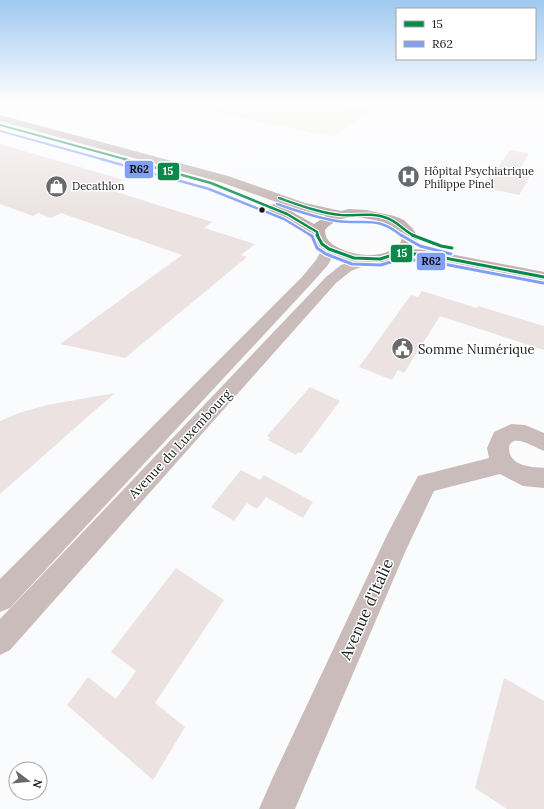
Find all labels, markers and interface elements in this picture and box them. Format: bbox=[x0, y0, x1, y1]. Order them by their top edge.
legend bbox=[396, 8, 536, 60]
text: 15 bbox=[432, 16, 443, 31]
text: R62 bbox=[432, 36, 453, 51]
line badge: R62 bbox=[124, 160, 154, 179]
text: R62 bbox=[129, 162, 149, 176]
line badge: 15 bbox=[157, 162, 180, 181]
text: 15 bbox=[163, 164, 173, 178]
hospital icon: Hôpital Psychiatrique Philippe Pinel bbox=[395, 164, 421, 190]
place label: Hôpital Psychiatrique Philippe Pinel bbox=[424, 164, 534, 191]
shop icon: Decathlon bbox=[44, 173, 70, 199]
place label: Decathlon bbox=[72, 179, 125, 193]
unlabelled marker bbox=[257, 205, 267, 215]
line badge: 15 bbox=[390, 244, 413, 263]
text: 15 bbox=[397, 246, 407, 260]
line badge: R62 bbox=[416, 252, 446, 271]
text: R62 bbox=[421, 254, 441, 268]
public building icon: Somme Numérique bbox=[389, 336, 415, 362]
place label: Somme Numérique bbox=[418, 341, 535, 358]
street label: Avenue du Luxembourg bbox=[124, 385, 236, 503]
street label: Avenue d'Italie bbox=[334, 555, 397, 664]
north arrow bbox=[8, 761, 48, 801]
text: N bbox=[30, 778, 46, 790]

